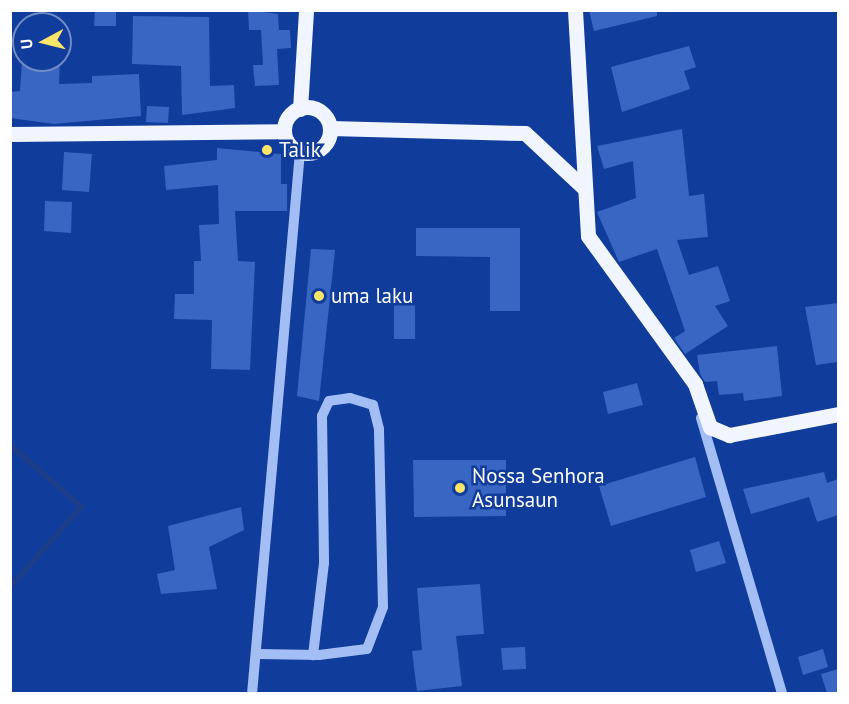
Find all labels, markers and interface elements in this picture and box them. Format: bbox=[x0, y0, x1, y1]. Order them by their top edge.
north arrow bbox=[12, 12, 72, 72]
text: U bbox=[16, 38, 37, 50]
place label: Talik bbox=[279, 137, 321, 163]
marker: Talik bbox=[260, 143, 274, 157]
place label: uma laku bbox=[331, 283, 413, 309]
marker: uma laku bbox=[312, 289, 326, 303]
place label: Nossa Senhora Asunsaun bbox=[472, 463, 605, 513]
marker: Nossa Senhora Asunsaun bbox=[453, 481, 467, 495]

